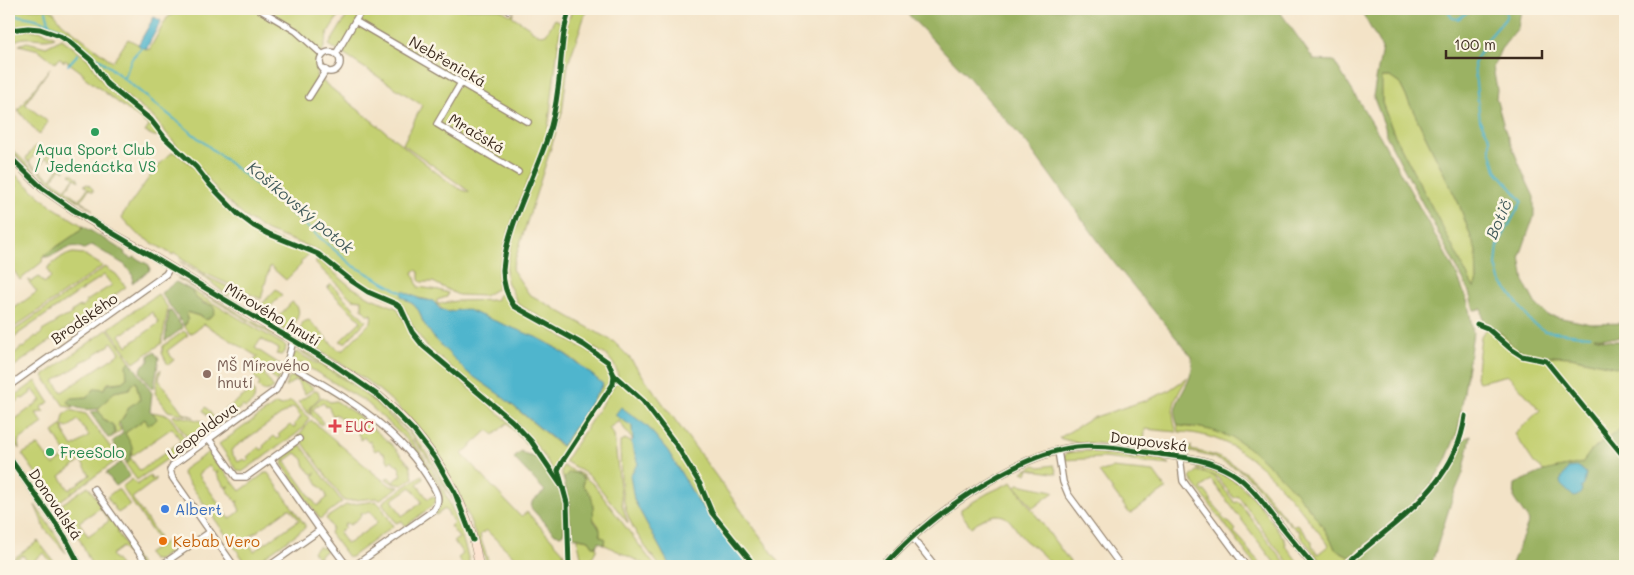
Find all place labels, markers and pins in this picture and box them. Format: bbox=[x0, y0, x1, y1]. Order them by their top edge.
marker: Aqua Sport Club / Jedenáctka VS bbox=[89, 126, 101, 138]
place label: Aqua Sport Club / Jedenáctka VS bbox=[34, 139, 156, 176]
place label: MŠ Mírového hnutí bbox=[217, 355, 310, 392]
marker: MŠ Mírového hnutí bbox=[201, 368, 213, 380]
place label: EUC bbox=[345, 416, 375, 436]
marker: EUC bbox=[329, 420, 341, 432]
place label: FreeSolo bbox=[60, 442, 125, 462]
marker: FreeSolo bbox=[44, 446, 56, 458]
place label: Albert bbox=[175, 499, 222, 519]
marker: Albert bbox=[159, 503, 171, 515]
place label: Kebab Vero bbox=[173, 531, 260, 551]
marker: Kebab Vero bbox=[157, 535, 169, 547]

